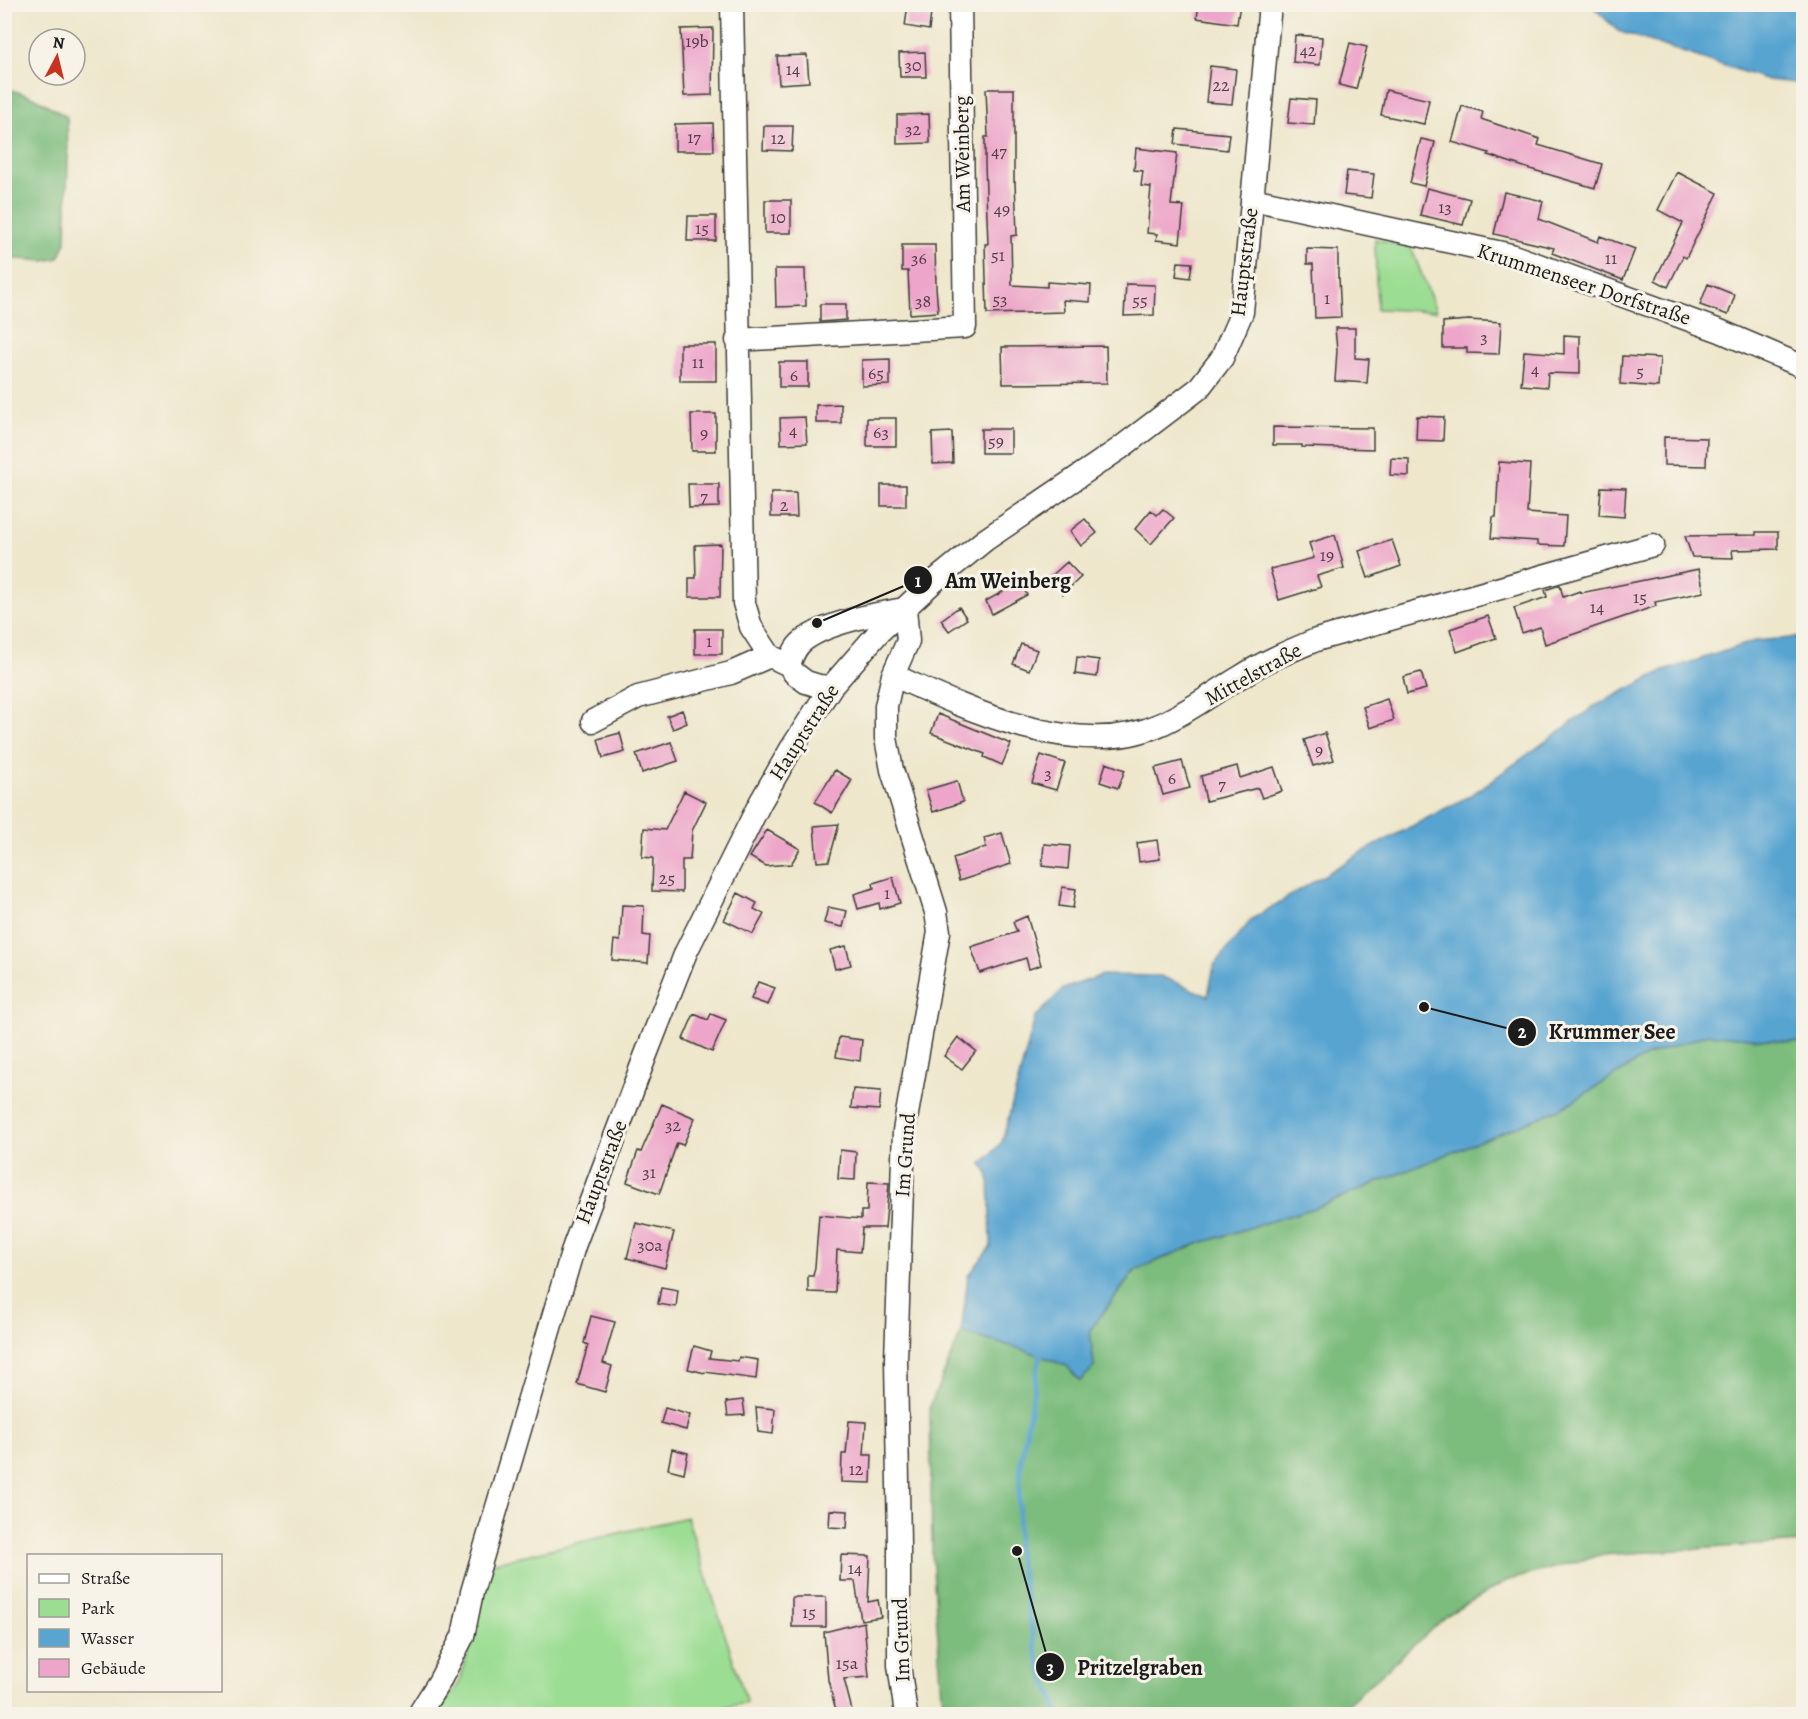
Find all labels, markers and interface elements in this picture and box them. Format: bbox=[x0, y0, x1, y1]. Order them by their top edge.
north arrow bbox=[27, 27, 87, 87]
house number: 19b bbox=[685, 29, 709, 53]
text: N bbox=[52, 31, 66, 55]
house number: 42 bbox=[1300, 38, 1317, 62]
house number: 30 bbox=[904, 53, 922, 77]
house number: 14 bbox=[786, 57, 800, 81]
house number: 22 bbox=[1212, 73, 1230, 97]
street label: Am Weinberg bbox=[947, 95, 977, 214]
house number: 32 bbox=[905, 117, 921, 141]
house number: 17 bbox=[687, 125, 701, 149]
house number: 12 bbox=[771, 126, 786, 150]
house number: 47 bbox=[991, 139, 1007, 163]
house number: 13 bbox=[1438, 195, 1452, 219]
house number: 49 bbox=[994, 197, 1010, 221]
house number: 10 bbox=[770, 205, 786, 229]
street label: Hauptstraße bbox=[1223, 206, 1265, 318]
house number: 15 bbox=[695, 216, 709, 240]
street label: Krummenseer Dorfstraße bbox=[1474, 236, 1694, 332]
house number: 51 bbox=[991, 243, 1005, 267]
house number: 36 bbox=[911, 246, 927, 270]
house number: 11 bbox=[1605, 246, 1617, 270]
house number: 1 bbox=[1324, 286, 1330, 310]
house number: 53 bbox=[992, 287, 1008, 311]
house number: 55 bbox=[1132, 288, 1148, 312]
house number: 38 bbox=[915, 289, 931, 313]
house number: 3 bbox=[1480, 325, 1488, 349]
house number: 11 bbox=[692, 350, 704, 374]
house number: 4 bbox=[1531, 357, 1539, 381]
house number: 5 bbox=[1636, 359, 1644, 383]
house number: 65 bbox=[868, 361, 884, 385]
house number: 6 bbox=[790, 363, 798, 387]
house number: 4 bbox=[789, 418, 797, 442]
house number: 63 bbox=[873, 420, 889, 444]
house number: 9 bbox=[700, 421, 708, 445]
house number: 59 bbox=[988, 429, 1004, 453]
house number: 7 bbox=[700, 484, 708, 508]
house number: 2 bbox=[780, 493, 789, 517]
house number: 19 bbox=[1320, 543, 1334, 567]
callout: Am Weinberg bbox=[903, 560, 1083, 600]
text: Am Weinberg bbox=[944, 566, 1072, 596]
text: 1 bbox=[915, 569, 922, 593]
house number: 15 bbox=[1633, 585, 1647, 609]
house number: 14 bbox=[1590, 595, 1604, 619]
house number: 1 bbox=[706, 629, 712, 653]
street label: Mittelstraße bbox=[1200, 636, 1306, 712]
street label: Hauptstraße bbox=[762, 679, 846, 785]
house number: 9 bbox=[1315, 738, 1323, 762]
house number: 3 bbox=[1044, 761, 1052, 785]
house number: 6 bbox=[1168, 766, 1176, 790]
house number: 7 bbox=[1218, 772, 1226, 796]
house number: 25 bbox=[659, 866, 675, 890]
house number: 1 bbox=[884, 881, 890, 905]
callout: Krummer See bbox=[1507, 1012, 1688, 1052]
text: Krummer See bbox=[1548, 1017, 1676, 1047]
text: 2 bbox=[1518, 1020, 1527, 1044]
street label: Im Grund bbox=[888, 1111, 922, 1198]
house number: 32 bbox=[665, 1113, 681, 1137]
street label: Hauptstraße bbox=[568, 1116, 634, 1228]
house number: 31 bbox=[642, 1160, 656, 1184]
house number: 30a bbox=[637, 1233, 663, 1257]
house number: 12 bbox=[849, 1457, 864, 1481]
legend bbox=[27, 1554, 222, 1692]
house number: 14 bbox=[848, 1556, 862, 1580]
text: Straße bbox=[81, 1566, 130, 1590]
text: Park bbox=[81, 1596, 115, 1620]
street label: Im Grund bbox=[886, 1596, 916, 1683]
house number: 15 bbox=[802, 1600, 816, 1624]
text: Wasser bbox=[80, 1626, 134, 1650]
callout: Pritzelgraben bbox=[1035, 1647, 1215, 1687]
house number: 15a bbox=[836, 1651, 859, 1675]
text: Pritzelgraben bbox=[1077, 1653, 1203, 1683]
text: Gebäude bbox=[81, 1656, 146, 1680]
text: 3 bbox=[1046, 1656, 1054, 1680]

